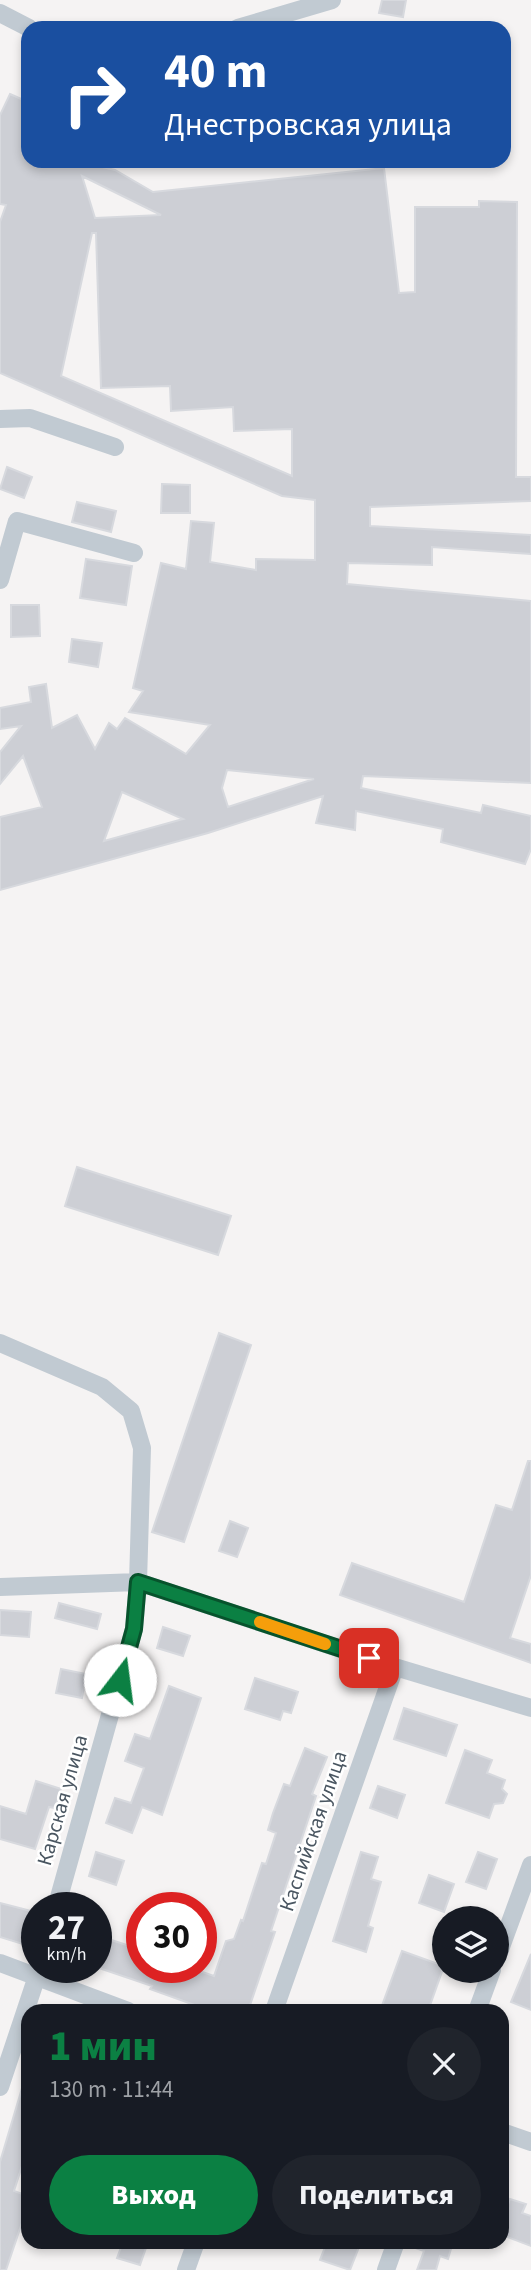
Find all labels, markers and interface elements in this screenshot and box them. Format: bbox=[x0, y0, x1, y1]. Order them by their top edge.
text: 40 m bbox=[164, 37, 268, 107]
icon: right bbox=[49, 49, 140, 140]
text: Днестровская улица bbox=[164, 102, 452, 148]
pin bbox=[339, 1628, 399, 1688]
icon: arrive bbox=[350, 1639, 388, 1677]
position arrow bbox=[83, 1643, 157, 1717]
street label: Карская улица bbox=[29, 1731, 95, 1869]
street label: Каспийская улица bbox=[271, 1747, 355, 1915]
speed limit sign: 30 bbox=[126, 1892, 217, 1983]
text: 27 bbox=[48, 1903, 85, 1953]
map controls bbox=[432, 1906, 509, 1983]
button: layers bbox=[432, 1906, 509, 1983]
text: km/h bbox=[47, 1942, 86, 1967]
text: 1 мин bbox=[49, 2017, 157, 2077]
button: close bbox=[407, 2027, 481, 2101]
text: 130 m · 11:44 bbox=[49, 2073, 173, 2106]
button: Выход bbox=[49, 2155, 258, 2235]
button: Поделиться bbox=[272, 2155, 481, 2235]

